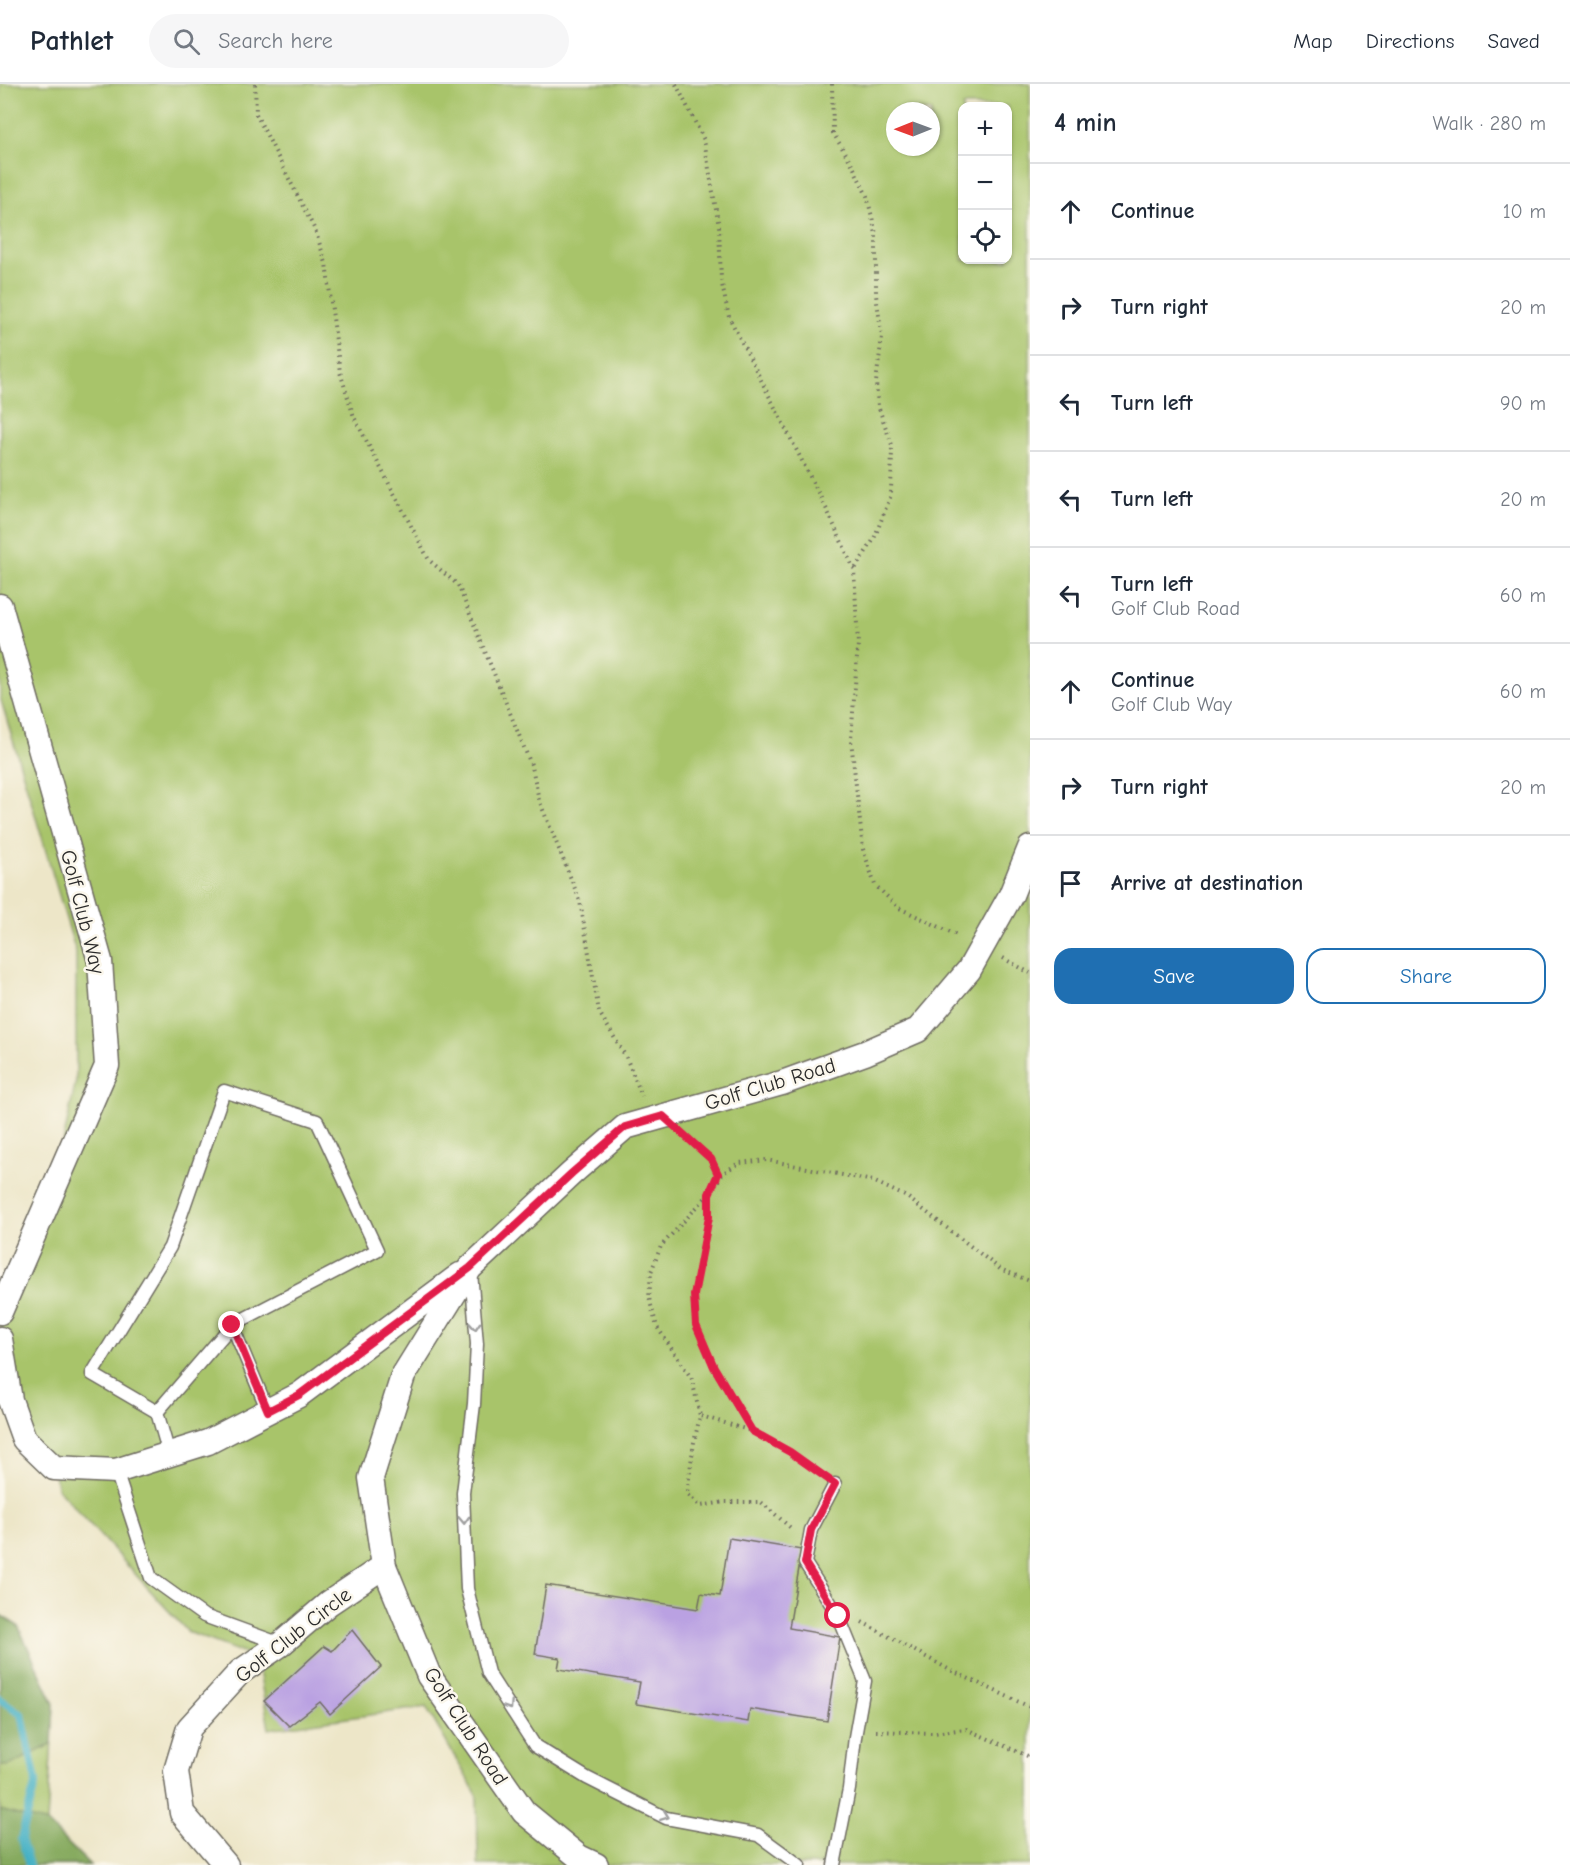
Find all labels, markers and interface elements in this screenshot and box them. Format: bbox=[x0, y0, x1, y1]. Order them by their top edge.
search box bbox=[149, 14, 569, 68]
text: Pathlet bbox=[30, 25, 113, 57]
icon: search bbox=[170, 25, 203, 58]
text: Search here bbox=[218, 28, 333, 54]
text: Map bbox=[1293, 29, 1333, 53]
text: Directions bbox=[1366, 29, 1455, 53]
text: Saved bbox=[1488, 29, 1540, 53]
north arrow bbox=[886, 102, 940, 156]
map controls bbox=[958, 102, 1012, 264]
button: + bbox=[958, 102, 1012, 156]
text: 4 min bbox=[1054, 108, 1117, 138]
text: Walk · 280 m bbox=[1433, 112, 1546, 135]
button: − bbox=[958, 156, 1012, 210]
icon: ahead bbox=[1054, 195, 1087, 228]
text: Continue bbox=[1111, 198, 1194, 224]
text: 10 m bbox=[1503, 200, 1546, 223]
button: locate bbox=[958, 210, 1012, 264]
icon: right bbox=[1054, 291, 1087, 324]
text: Turn right bbox=[1111, 294, 1208, 320]
text: 20 m bbox=[1500, 296, 1546, 319]
icon: left bbox=[1054, 387, 1087, 420]
text: Turn left bbox=[1111, 390, 1193, 416]
text: 90 m bbox=[1500, 392, 1546, 415]
icon: left bbox=[1054, 483, 1087, 516]
text: Turn left bbox=[1111, 486, 1193, 512]
text: 20 m bbox=[1500, 488, 1546, 511]
text: Turn left bbox=[1111, 571, 1193, 597]
icon: left bbox=[1054, 579, 1087, 612]
text: 60 m bbox=[1500, 584, 1546, 607]
text: Golf Club Road bbox=[1111, 597, 1240, 620]
text: Continue bbox=[1111, 667, 1194, 693]
icon: ahead bbox=[1054, 675, 1087, 708]
text: 60 m bbox=[1500, 680, 1546, 703]
text: Golf Club Way bbox=[1111, 693, 1232, 716]
icon: right bbox=[1054, 771, 1087, 804]
text: Turn right bbox=[1111, 774, 1208, 800]
text: 20 m bbox=[1500, 776, 1546, 799]
street label: Golf Club Way bbox=[56, 847, 110, 977]
icon: arrive bbox=[1054, 867, 1087, 900]
text: Arrive at destination bbox=[1111, 870, 1303, 896]
button: Save bbox=[1054, 948, 1294, 1004]
button: Share bbox=[1306, 948, 1546, 1004]
street label: Golf Club Road bbox=[702, 1053, 838, 1115]
route end bbox=[218, 1311, 244, 1337]
one-way arrow bbox=[469, 1322, 482, 1331]
one-way arrow bbox=[457, 1516, 470, 1525]
street label: Golf Club Circle bbox=[230, 1582, 356, 1688]
route start bbox=[824, 1602, 850, 1628]
street label: Golf Club Road bbox=[419, 1663, 513, 1789]
one-way arrow bbox=[502, 1700, 513, 1711]
one-way arrow bbox=[659, 1809, 670, 1821]

